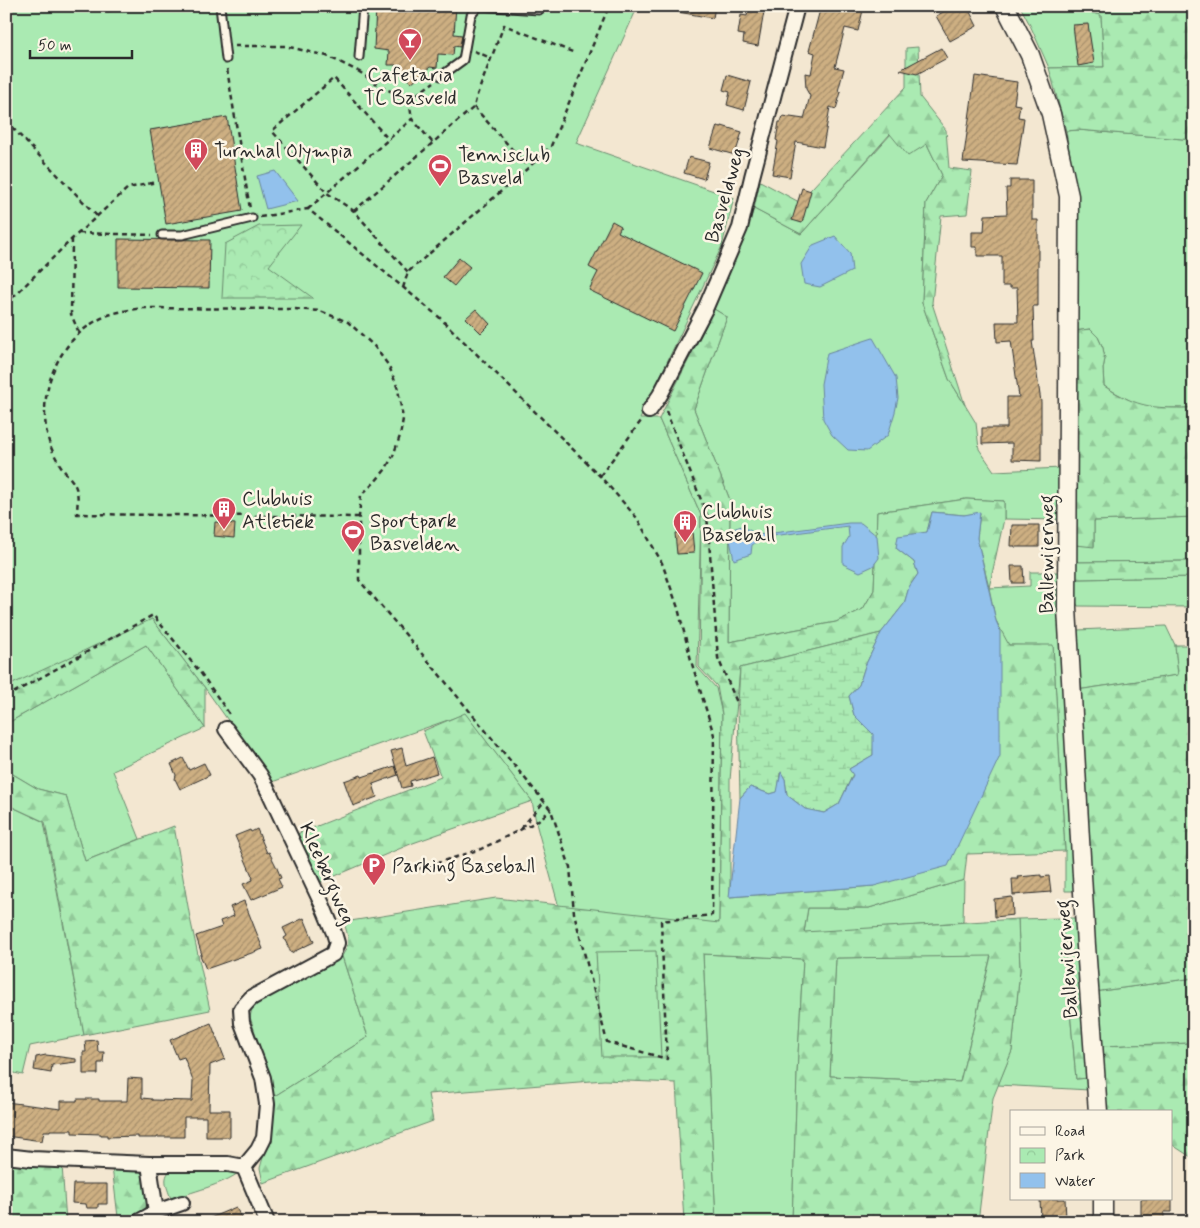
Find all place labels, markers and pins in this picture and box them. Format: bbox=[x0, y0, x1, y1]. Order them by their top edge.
bar icon: Cafetaria TC Basveld bbox=[397, 27, 423, 61]
place label: Cafetaria TC Basveld bbox=[363, 62, 457, 112]
building icon: Turnhal Olympia bbox=[183, 137, 209, 171]
place label: Turnhal Olympia bbox=[214, 138, 353, 165]
place label: Tennisclub Basveld bbox=[458, 142, 550, 192]
sports icon: Tennisclub Basveld bbox=[427, 153, 453, 187]
place label: Clubhuis Atletiek bbox=[242, 486, 314, 536]
building icon: Clubhuis Atletiek bbox=[211, 496, 237, 530]
place label: Clubhuis Baseball bbox=[702, 499, 776, 549]
place label: Sportpark Basvelden bbox=[370, 508, 460, 558]
building icon: Clubhuis Baseball bbox=[672, 509, 698, 543]
sports icon: Sportpark Basvelden bbox=[340, 519, 366, 553]
parking icon: Parking Baseball bbox=[361, 852, 387, 886]
place label: Parking Baseball bbox=[392, 853, 536, 882]

